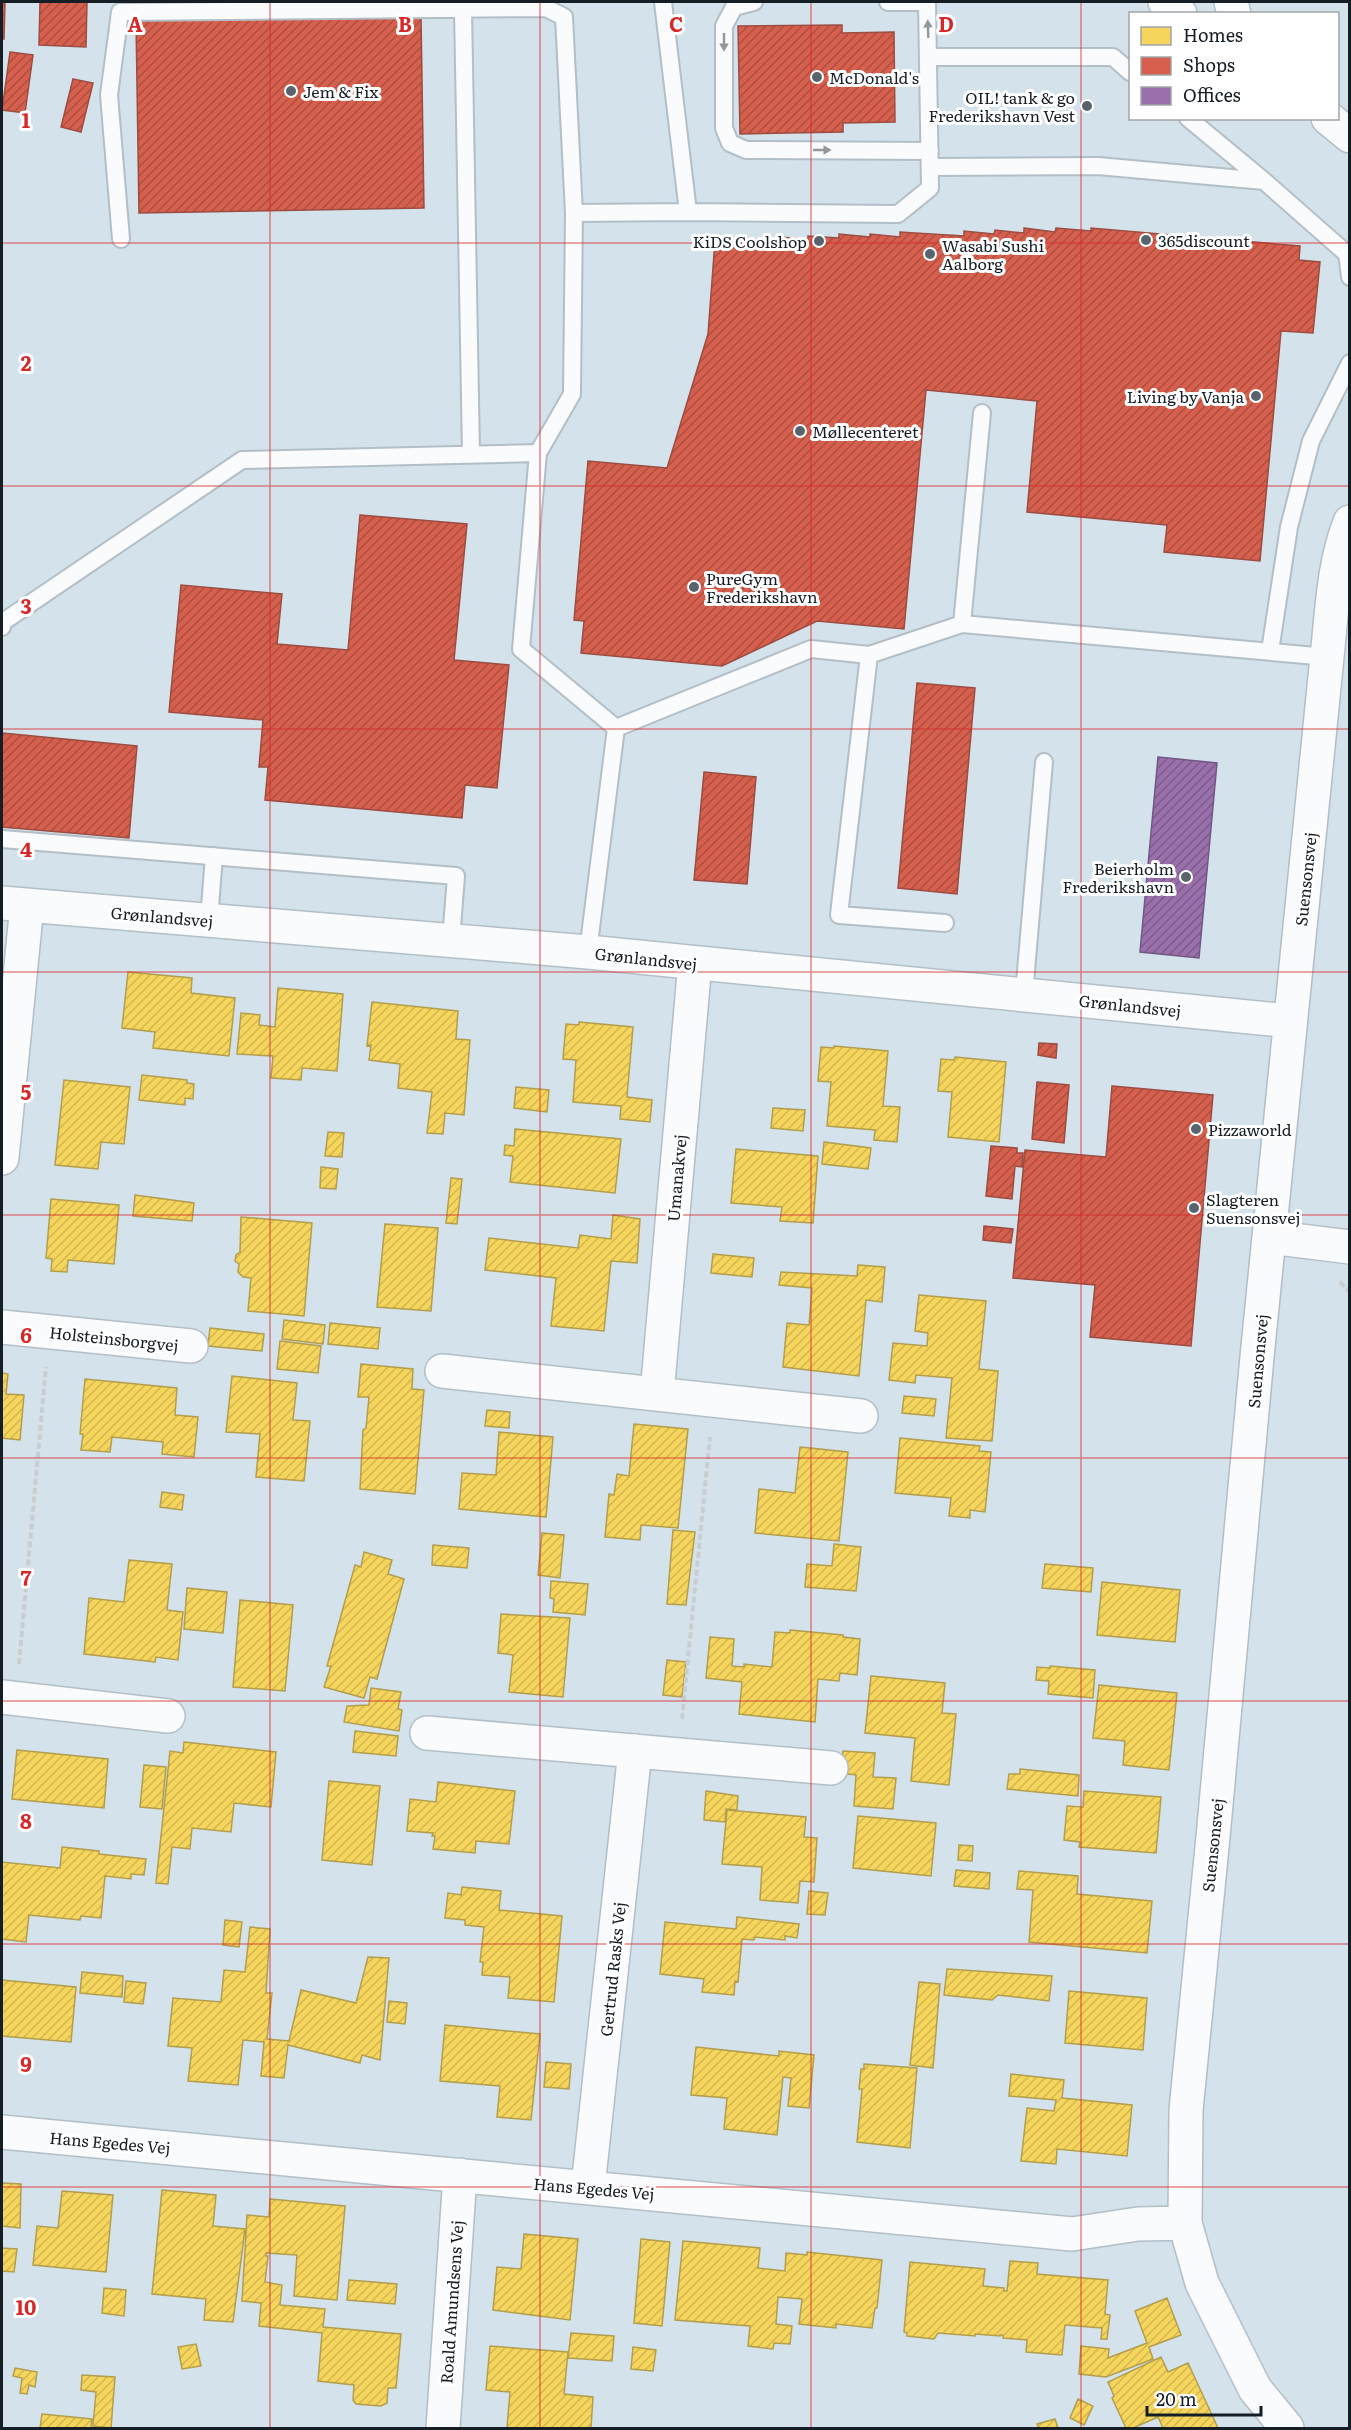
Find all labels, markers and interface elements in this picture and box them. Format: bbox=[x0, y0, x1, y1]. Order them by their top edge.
text: A bbox=[127, 8, 143, 38]
text: B bbox=[398, 8, 412, 38]
text: C bbox=[669, 8, 683, 38]
text: D bbox=[938, 8, 954, 38]
legend bbox=[1129, 12, 1339, 120]
one-way arrow bbox=[923, 20, 932, 39]
text: Homes bbox=[1183, 21, 1243, 48]
one-way arrow bbox=[719, 33, 729, 52]
text: Shops bbox=[1183, 51, 1235, 78]
place label: McDonald's bbox=[829, 65, 919, 89]
marker: McDonald's bbox=[810, 70, 824, 84]
place label: Jem & Fix bbox=[303, 79, 379, 103]
text: Offices bbox=[1183, 81, 1241, 108]
marker: Jem & Fix bbox=[284, 84, 298, 98]
place label: OIL! tank & go Frederikshavn Vest bbox=[928, 85, 1076, 127]
marker: OIL! tank & go Frederikshavn Vest bbox=[1080, 99, 1094, 113]
text: 1 bbox=[22, 104, 30, 134]
one-way arrow bbox=[813, 145, 832, 155]
place label: 365discount bbox=[1158, 228, 1250, 252]
place label: KiDS Coolshop bbox=[693, 229, 807, 253]
place label: Wasabi Sushi Aalborg bbox=[942, 233, 1044, 275]
marker: 365discount bbox=[1139, 233, 1153, 247]
marker: KiDS Coolshop bbox=[812, 234, 826, 248]
marker: Wasabi Sushi Aalborg bbox=[923, 247, 937, 261]
text: 2 bbox=[21, 347, 32, 377]
place label: Living by Vanja bbox=[1127, 384, 1244, 408]
marker: Living by Vanja bbox=[1249, 389, 1263, 403]
place label: Møllecenteret bbox=[812, 419, 919, 443]
marker: Møllecenteret bbox=[793, 424, 807, 438]
place label: PureGym Frederikshavn bbox=[706, 566, 818, 608]
marker: PureGym Frederikshavn bbox=[687, 580, 701, 594]
text: 3 bbox=[20, 590, 32, 620]
street label: Suensonsvej bbox=[1288, 831, 1322, 927]
text: 4 bbox=[20, 833, 32, 863]
place label: Beierholm Frederikshavn bbox=[1062, 856, 1174, 898]
marker: Beierholm Frederikshavn bbox=[1179, 870, 1193, 884]
street label: Grønlandsvej bbox=[110, 900, 214, 932]
street label: Grønlandsvej bbox=[594, 941, 698, 975]
street label: Grønlandsvej bbox=[1078, 988, 1182, 1022]
text: 5 bbox=[21, 1076, 32, 1106]
place label: Pizzaworld bbox=[1208, 1117, 1292, 1141]
marker: Pizzaworld bbox=[1189, 1122, 1203, 1136]
street label: Umanakvej bbox=[660, 1133, 692, 1223]
place label: Slagteren Suensonsvej bbox=[1206, 1187, 1300, 1229]
marker: Slagteren Suensonsvej bbox=[1187, 1201, 1201, 1215]
street label: Suensonsvej bbox=[1241, 1313, 1273, 1409]
text: 6 bbox=[20, 1319, 32, 1349]
street label: Holsteinsborgvej bbox=[48, 1319, 180, 1357]
text: 7 bbox=[21, 1562, 32, 1592]
street label: Suensonsvej bbox=[1195, 1797, 1229, 1893]
text: 8 bbox=[20, 1805, 32, 1835]
street label: Gertrud Rasks Vej bbox=[593, 1900, 631, 2038]
text: 9 bbox=[20, 2048, 32, 2078]
street label: Hans Egedes Vej bbox=[48, 2125, 172, 2159]
street label: Hans Egedes Vej bbox=[532, 2171, 656, 2205]
street label: Roald Amundsens Vej bbox=[433, 2219, 469, 2385]
text: 10 bbox=[16, 2291, 36, 2321]
scale bar bbox=[1147, 2379, 1261, 2417]
text: 20 m bbox=[1156, 2385, 1197, 2412]

